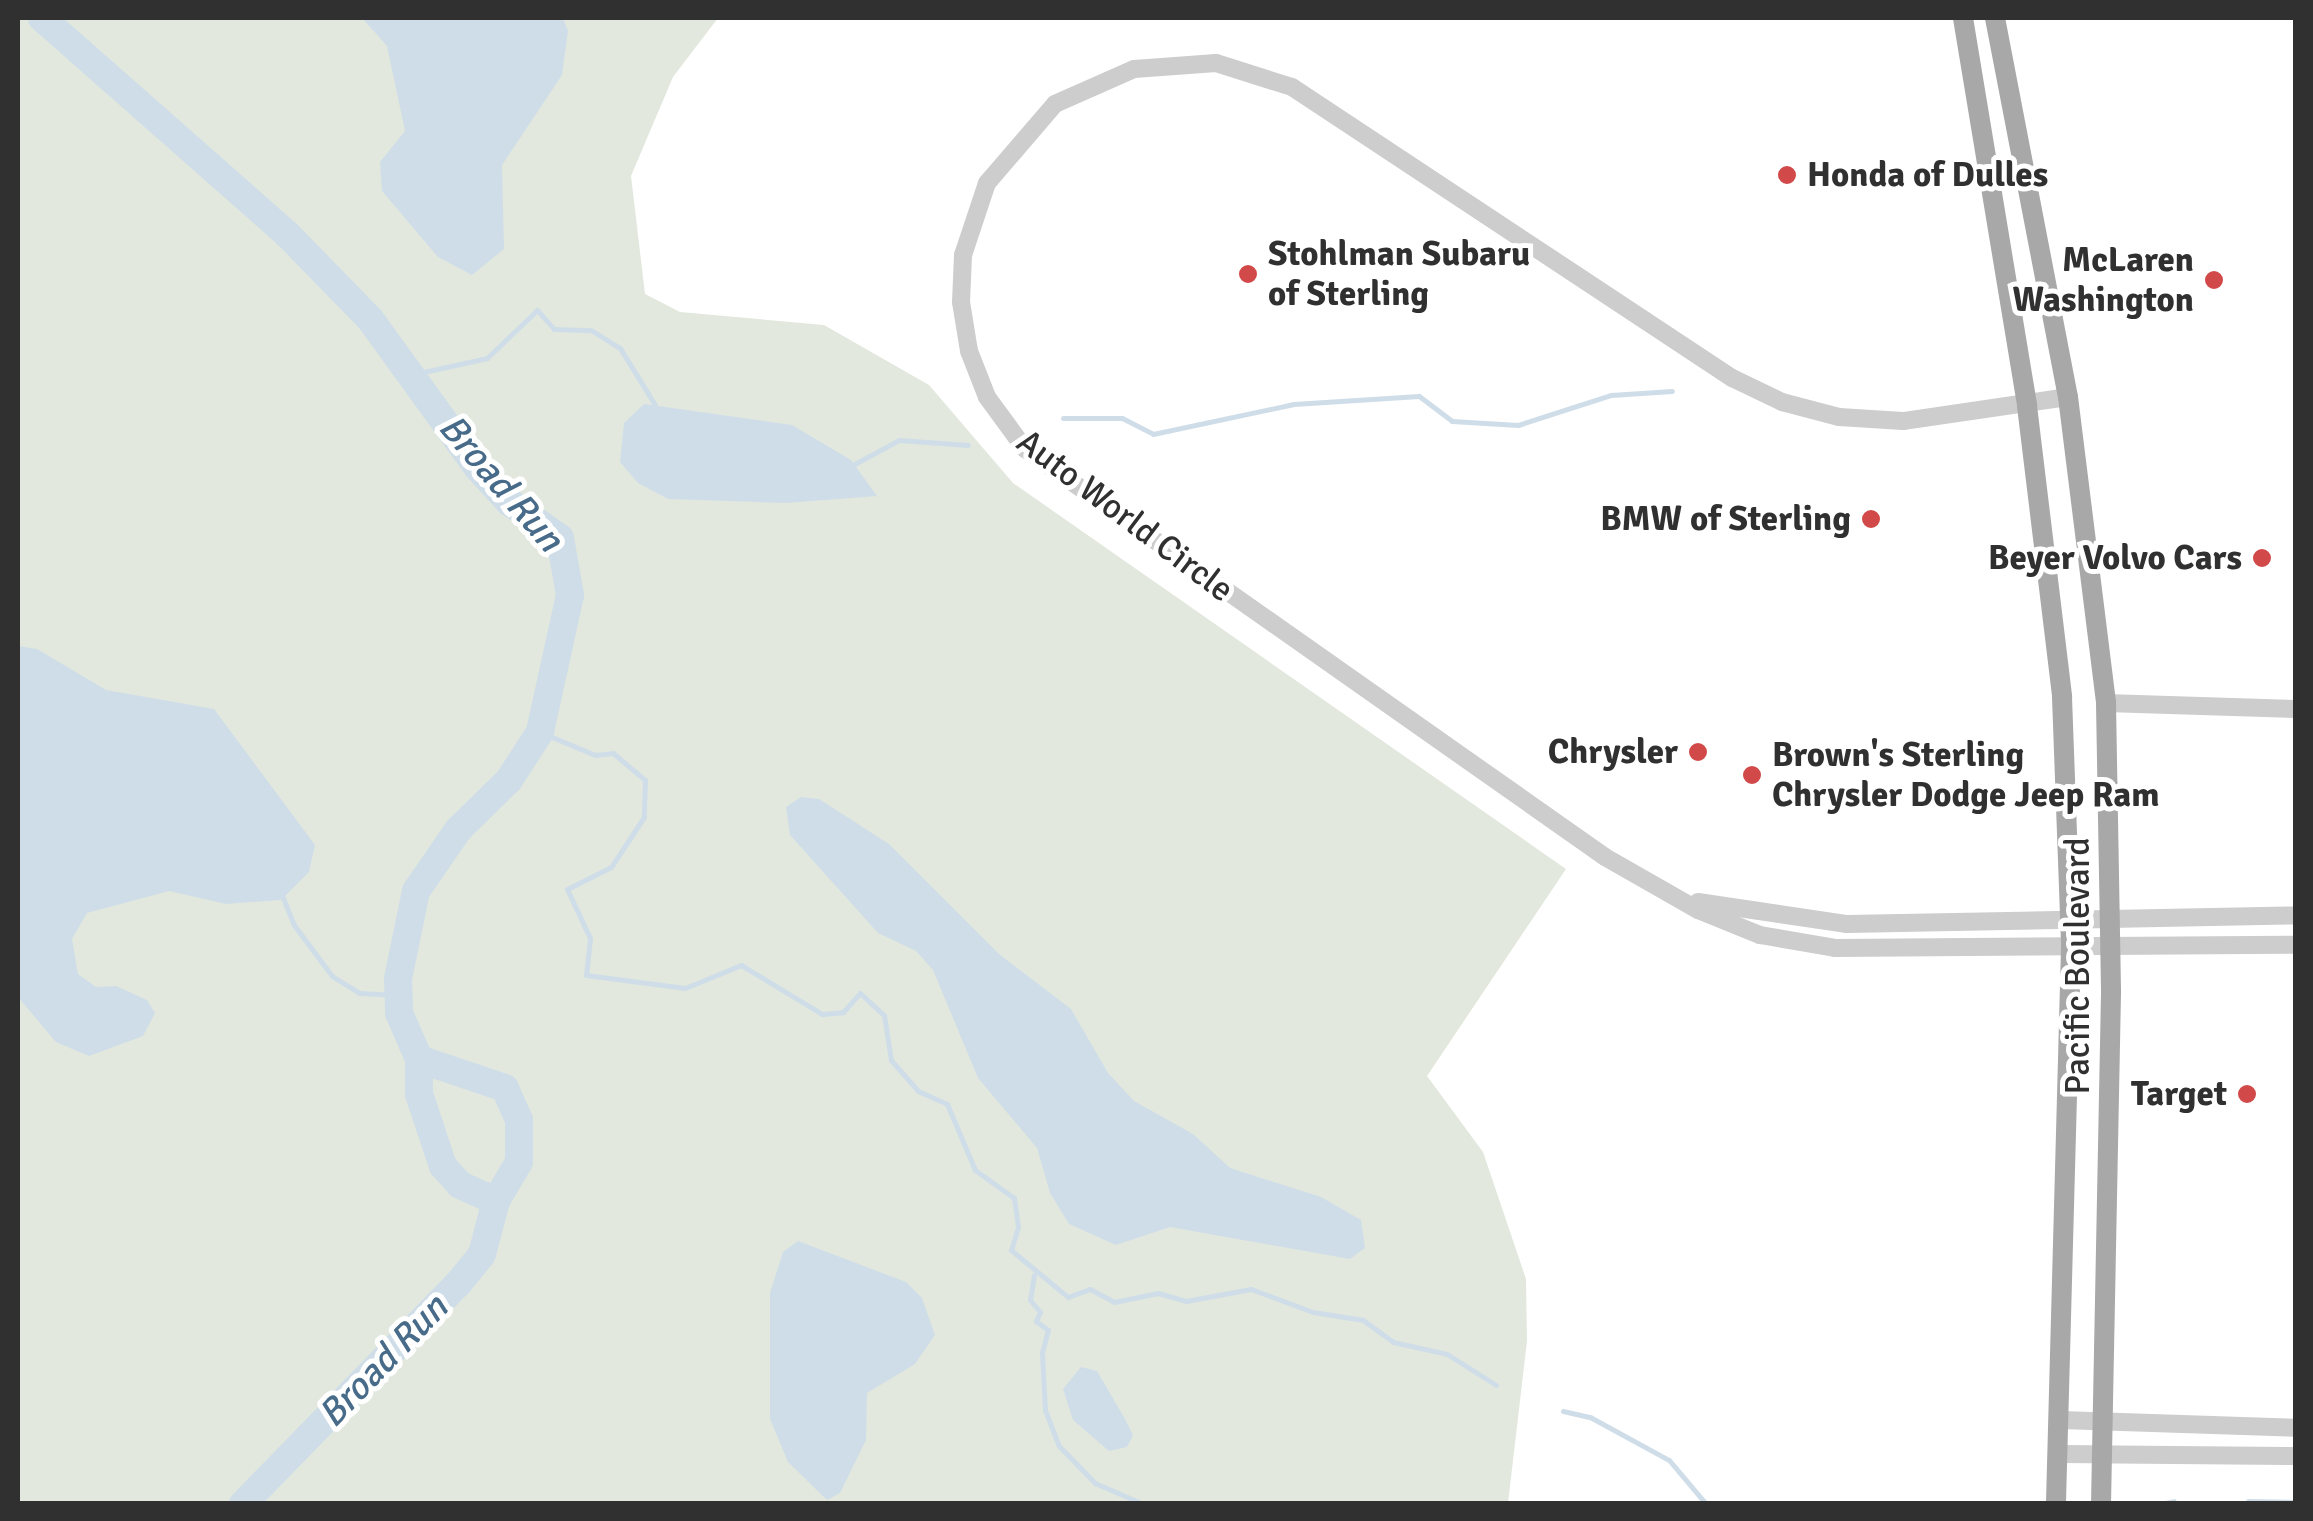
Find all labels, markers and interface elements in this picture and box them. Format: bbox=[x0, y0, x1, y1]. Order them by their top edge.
place label: Honda of Dulles bbox=[1807, 154, 2048, 196]
marker: Honda of Dulles bbox=[1776, 164, 1798, 186]
place label: Stohlman Subaru of Sterling bbox=[1268, 233, 1530, 315]
place label: McLaren Washington bbox=[2012, 239, 2194, 321]
marker: Stohlman Subaru of Sterling bbox=[1237, 263, 1259, 285]
marker: McLaren Washington bbox=[2203, 269, 2225, 291]
water label: Broad Run bbox=[429, 405, 573, 561]
street label: Auto World Circle bbox=[1008, 421, 1242, 611]
place label: BMW of Sterling bbox=[1600, 498, 1851, 540]
marker: BMW of Sterling bbox=[1860, 508, 1882, 530]
place label: Beyer Volvo Cars bbox=[1988, 537, 2242, 579]
marker: Beyer Volvo Cars bbox=[2251, 547, 2273, 569]
place label: Chrysler bbox=[1548, 731, 1678, 773]
place label: Brown's Sterling Chrysler Dodge Jeep Ram bbox=[1772, 734, 2160, 816]
marker: Chrysler bbox=[1687, 741, 1709, 763]
marker: Brown's Sterling Chrysler Dodge Jeep Ram bbox=[1741, 764, 1763, 786]
street label: Pacific Boulevard bbox=[2057, 837, 2099, 1095]
place label: Target bbox=[2131, 1073, 2227, 1115]
marker: Target bbox=[2236, 1083, 2258, 1105]
water label: Broad Run bbox=[309, 1285, 457, 1437]

